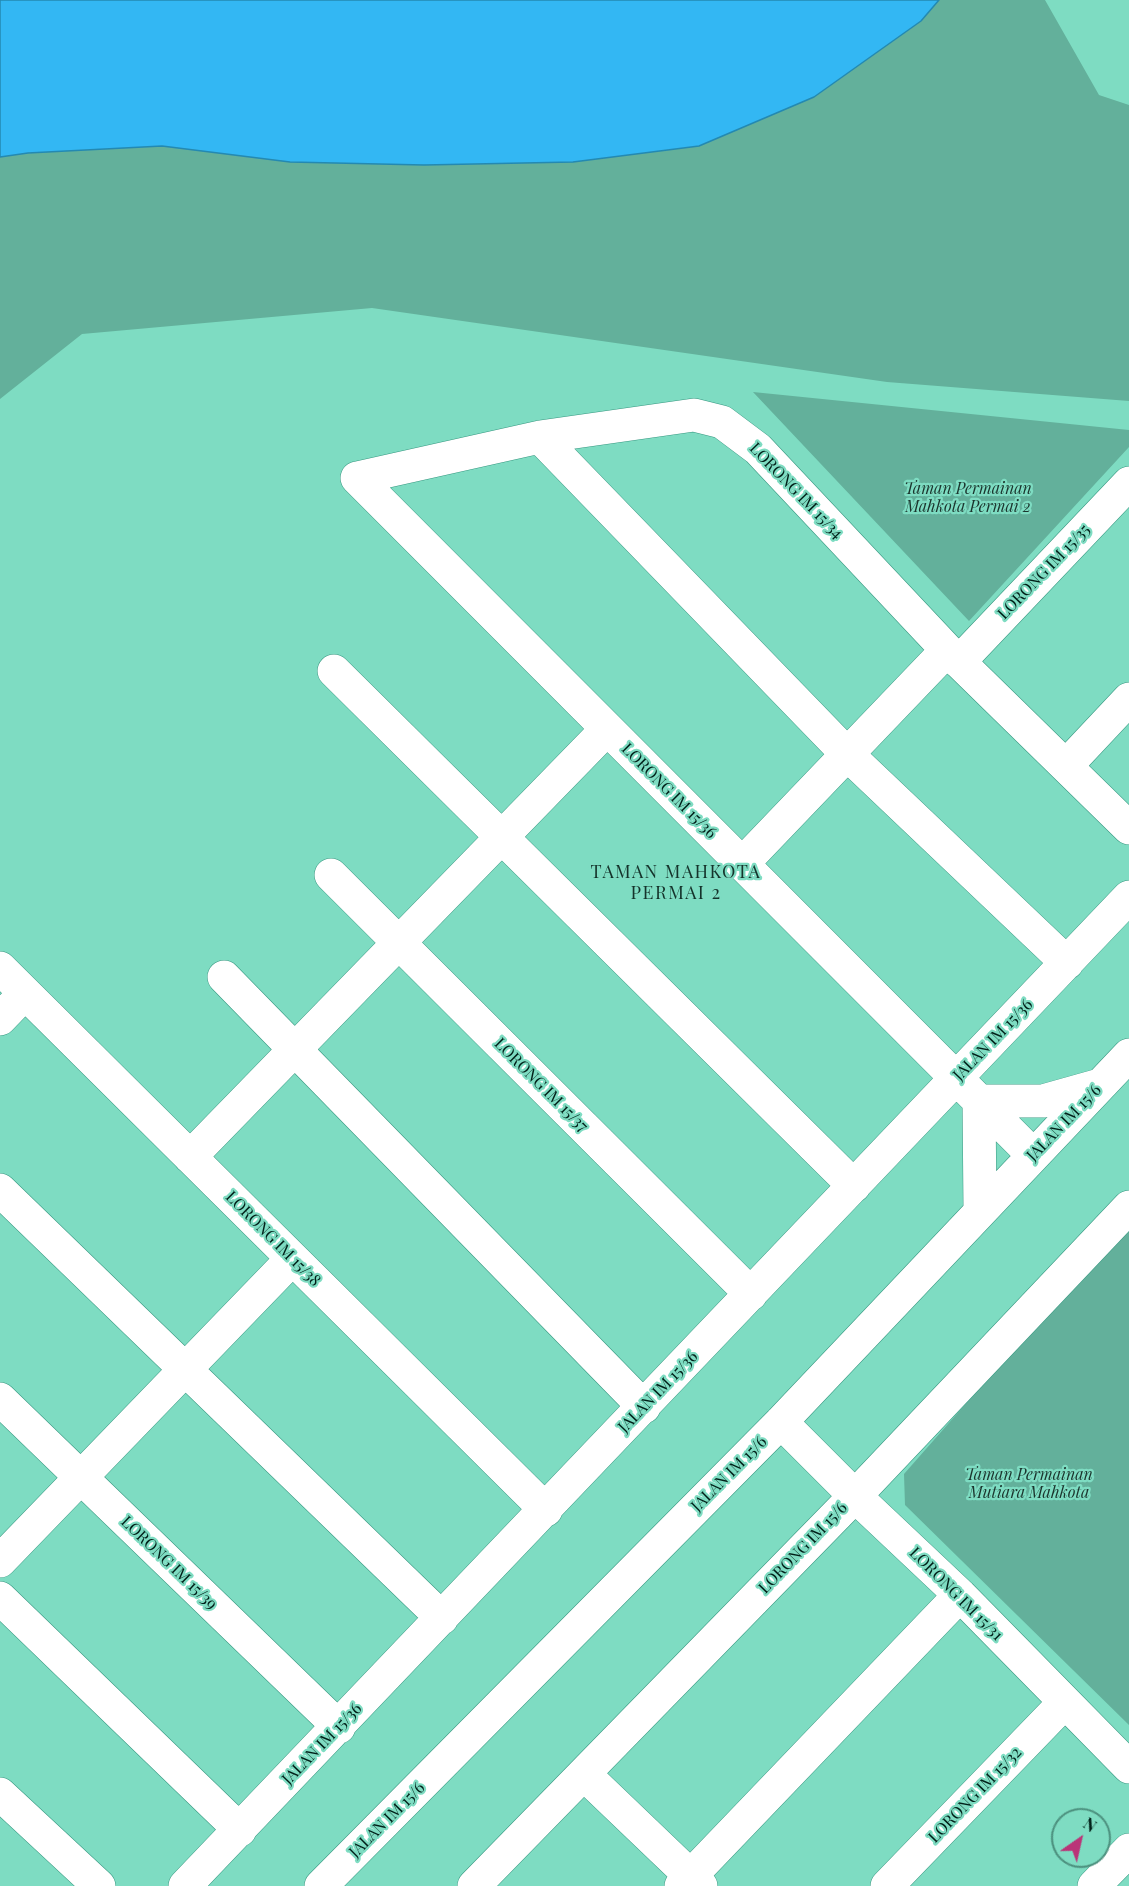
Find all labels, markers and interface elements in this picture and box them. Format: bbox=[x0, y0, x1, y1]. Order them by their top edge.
street label: LORONG IM 15/34 bbox=[745, 439, 847, 543]
park label: Taman Permainan Mahkota Permai 2 bbox=[904, 479, 1032, 517]
street label: LORONG IM 15/35 bbox=[994, 520, 1094, 624]
street label: LORONG IM 15/36 bbox=[618, 740, 720, 842]
district label: TAMAN MAHKOTA PERMAI 2 bbox=[591, 861, 761, 904]
street label: JALAN IM 15/36 bbox=[949, 995, 1037, 1085]
street label: LORONG IM 15/37 bbox=[490, 1034, 592, 1136]
street label: JALAN IM 15/6 bbox=[1023, 1081, 1105, 1165]
street label: LORONG IM 15/38 bbox=[221, 1187, 325, 1291]
street label: JALAN IM 15/36 bbox=[614, 1347, 702, 1437]
street label: JALAN IM 15/6 bbox=[687, 1432, 771, 1516]
park label: Taman Permainan Mutiara Mahkota bbox=[965, 1465, 1093, 1503]
street label: LORONG IM 15/6 bbox=[755, 1498, 851, 1598]
street label: LORONG IM 15/39 bbox=[117, 1512, 221, 1614]
street label: LORONG IM 15/31 bbox=[905, 1543, 1007, 1645]
street label: JALAN IM 15/36 bbox=[278, 1699, 366, 1789]
street label: LORONG IM 15/32 bbox=[924, 1743, 1026, 1847]
street label: JALAN IM 15/6 bbox=[345, 1778, 429, 1862]
north arrow bbox=[1051, 1808, 1111, 1868]
text: N bbox=[1080, 1812, 1101, 1836]

